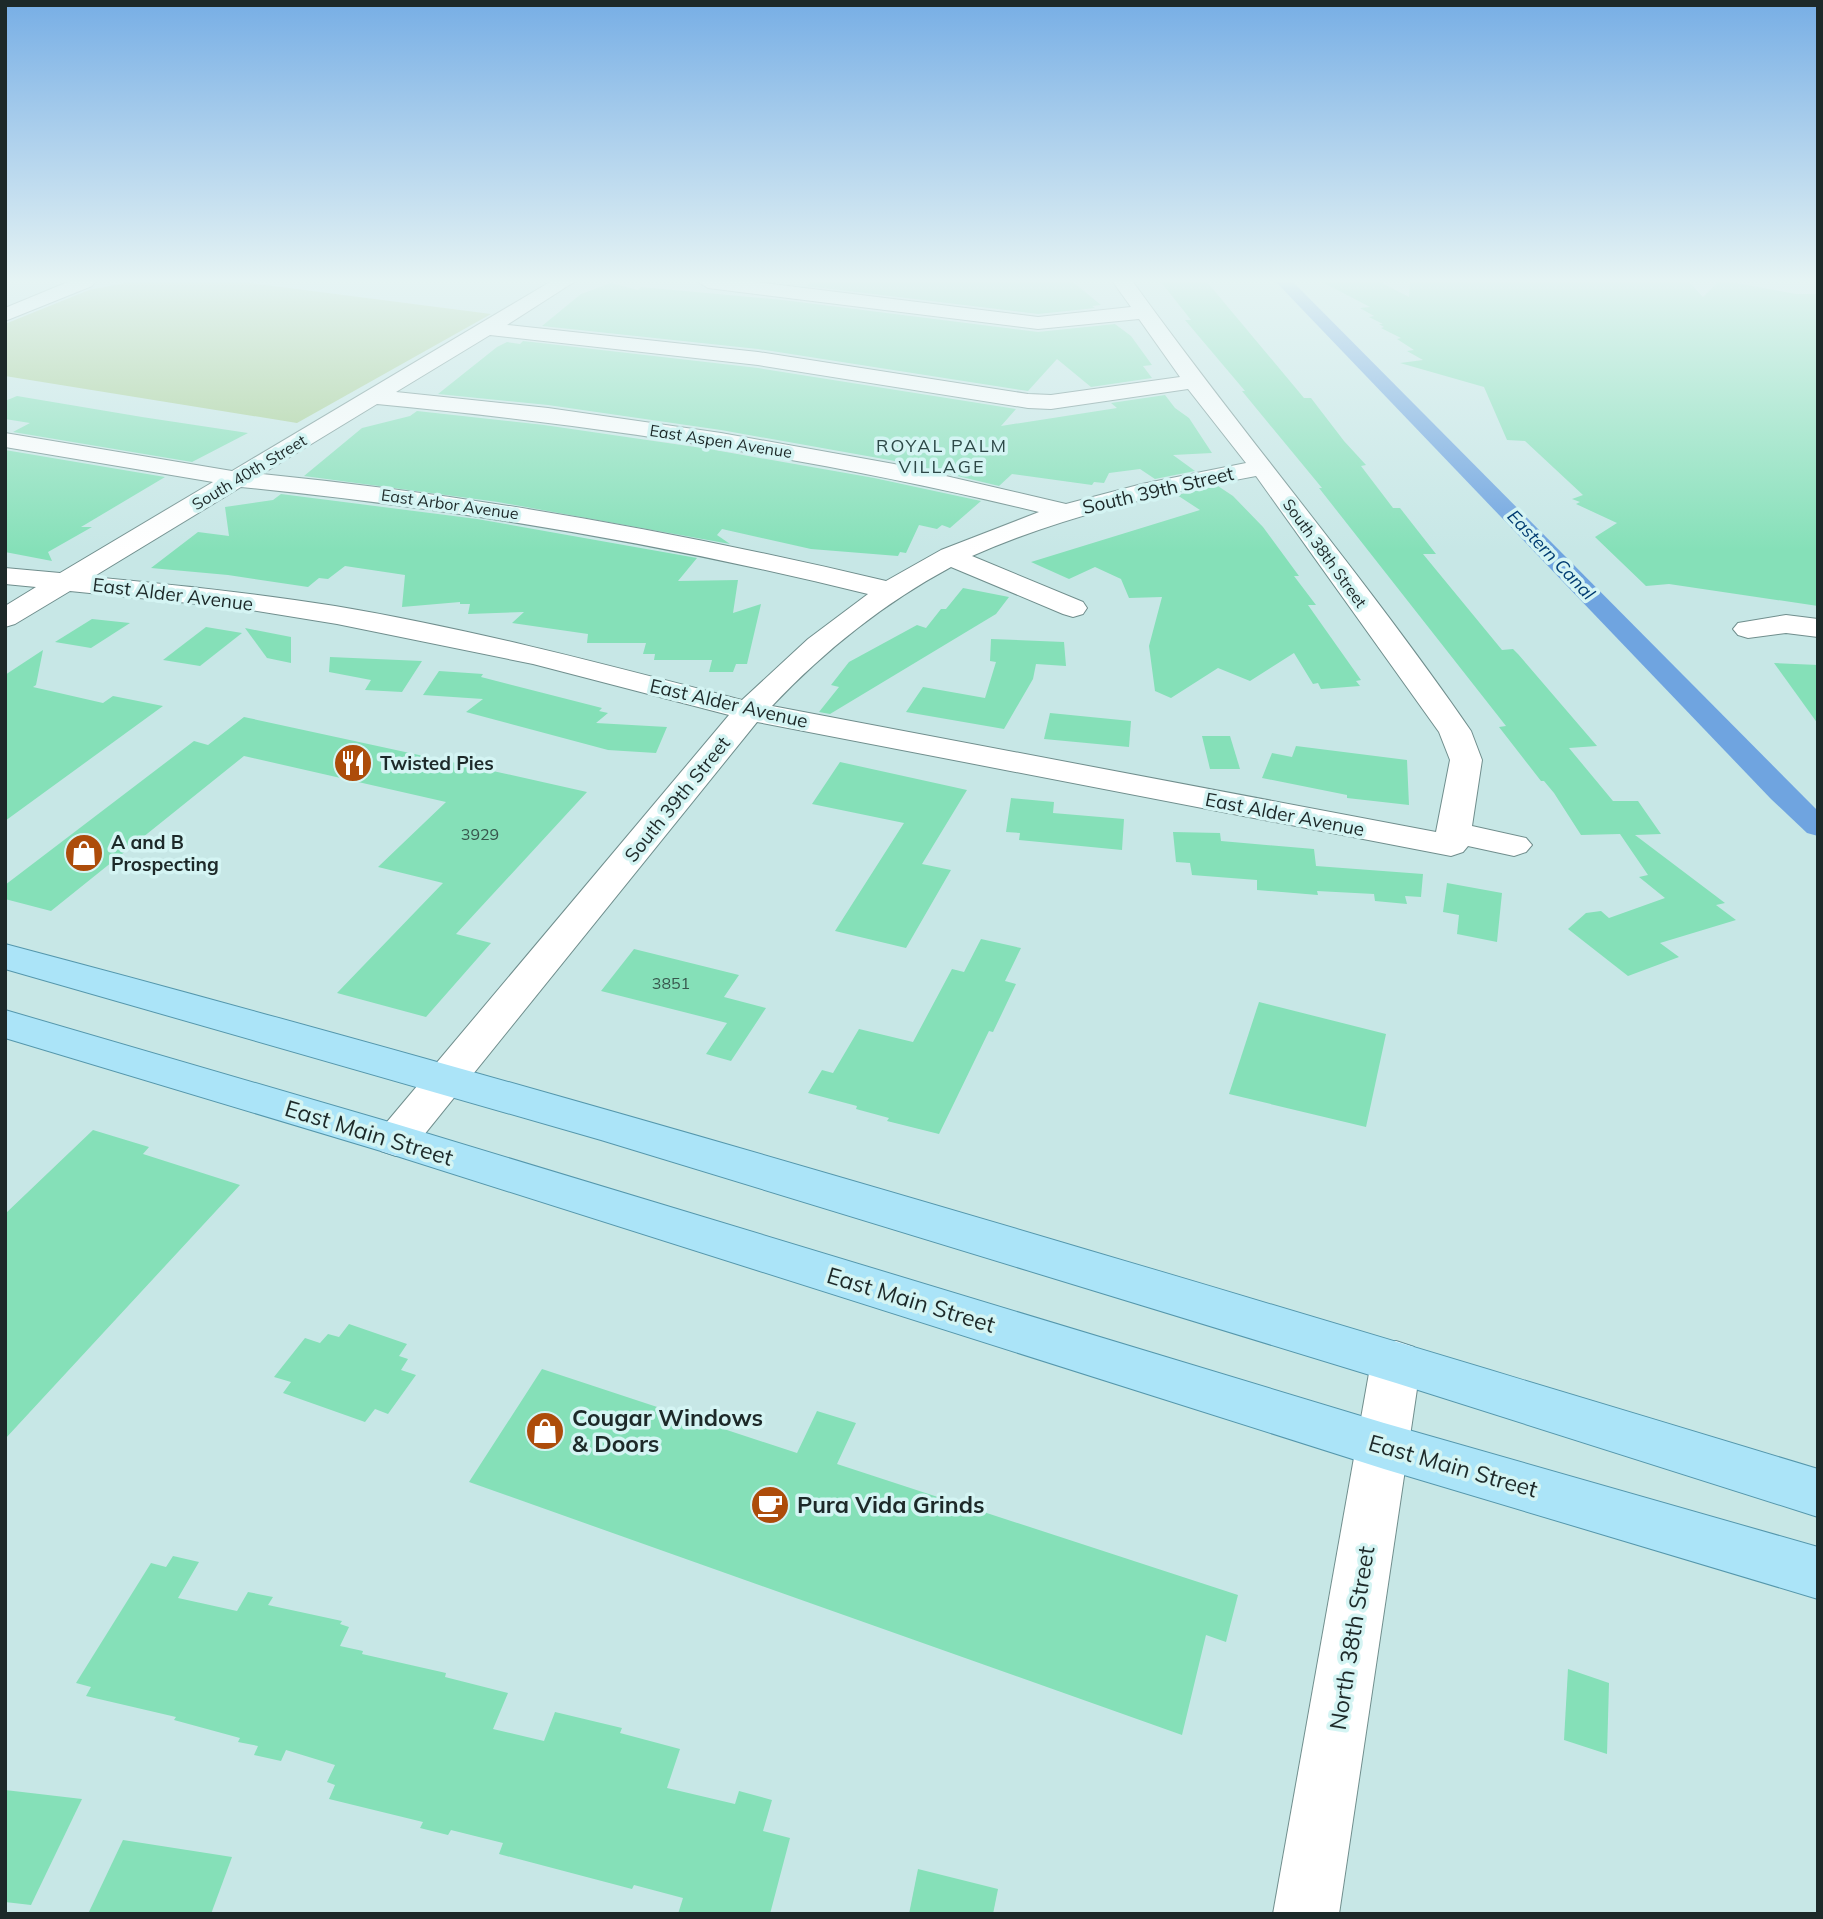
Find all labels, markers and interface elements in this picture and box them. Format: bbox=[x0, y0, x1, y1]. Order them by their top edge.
street label: East Aspen Avenue bbox=[648, 420, 794, 462]
street label: South 40th Street bbox=[188, 430, 310, 514]
district label: ROYAL PALM VILLAGE bbox=[876, 434, 1008, 478]
street label: South 39th Street bbox=[1080, 461, 1236, 519]
street label: East Arbor Avenue bbox=[380, 484, 520, 524]
street label: South 38th Street bbox=[1279, 494, 1372, 612]
water label: Eastern Canal bbox=[1503, 505, 1601, 605]
street label: East Alder Avenue bbox=[91, 572, 255, 616]
street label: East Alder Avenue bbox=[648, 673, 810, 733]
street label: South 39th Street bbox=[619, 731, 735, 867]
restaurant icon: Twisted Pies bbox=[332, 742, 374, 784]
place label: Twisted Pies bbox=[380, 751, 494, 775]
street label: East Alder Avenue bbox=[1203, 787, 1367, 841]
house number: 3929 bbox=[461, 824, 499, 844]
place label: A and B Prospecting bbox=[111, 830, 219, 876]
shop icon: A and B Prospecting bbox=[63, 832, 105, 874]
house number: 3851 bbox=[652, 973, 690, 993]
street label: East Main Street bbox=[281, 1093, 457, 1172]
street label: East Main Street bbox=[823, 1260, 999, 1339]
place label: Cougar Windows & Doors bbox=[572, 1403, 763, 1458]
shop icon: Cougar Windows & Doors bbox=[524, 1410, 566, 1452]
street label: East Main Street bbox=[1365, 1428, 1541, 1504]
cafe icon: Pura Vida Grinds bbox=[749, 1484, 791, 1526]
place label: Pura Vida Grinds bbox=[797, 1490, 984, 1519]
street label: North 38th Street bbox=[1323, 1544, 1380, 1732]

